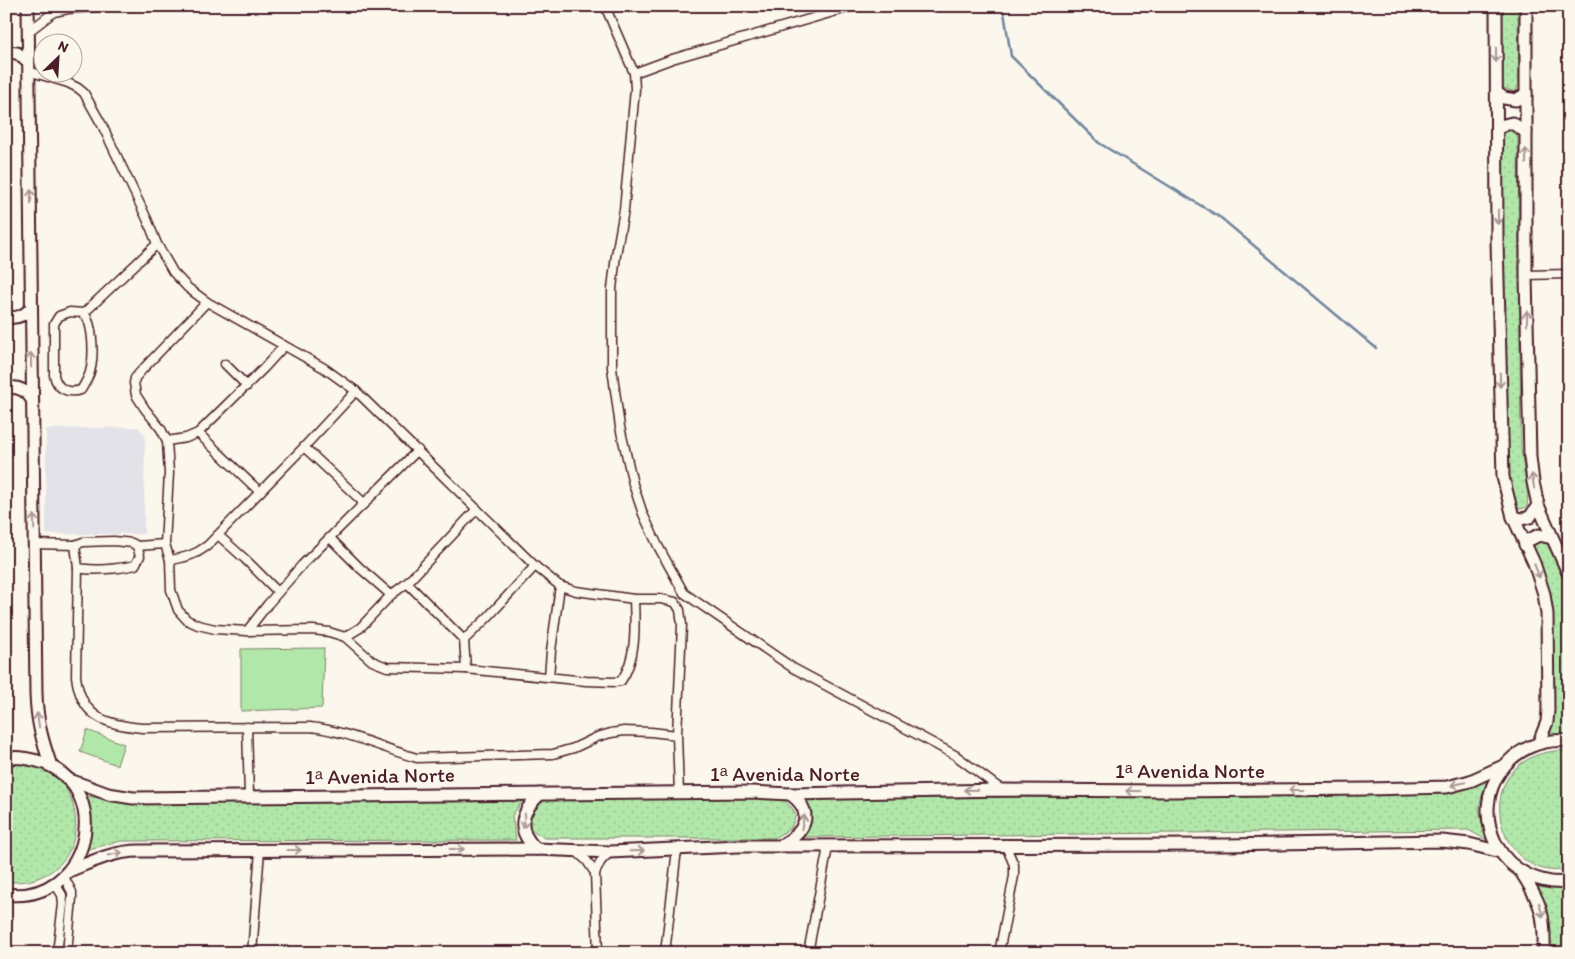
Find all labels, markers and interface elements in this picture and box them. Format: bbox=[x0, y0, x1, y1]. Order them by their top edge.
north arrow bbox=[32, 32, 82, 82]
text: N bbox=[55, 37, 71, 56]
one-way arrow bbox=[1491, 46, 1501, 63]
one-way arrow bbox=[1521, 148, 1531, 164]
one-way arrow bbox=[26, 190, 36, 206]
one-way arrow bbox=[1493, 209, 1502, 225]
one-way arrow bbox=[1522, 311, 1532, 327]
one-way arrow bbox=[27, 352, 36, 368]
one-way arrow bbox=[1495, 372, 1505, 388]
one-way arrow bbox=[1527, 473, 1537, 489]
one-way arrow bbox=[29, 515, 39, 531]
one-way arrow bbox=[1533, 563, 1542, 578]
one-way arrow bbox=[33, 712, 43, 728]
street label: 1ᵃ Avenida Norte bbox=[1115, 758, 1265, 783]
street label: 1ᵃ Avenida Norte bbox=[710, 761, 860, 786]
street label: 1ᵃ Avenida Norte bbox=[305, 762, 455, 789]
one-way arrow bbox=[1450, 780, 1466, 789]
one-way arrow bbox=[963, 785, 979, 795]
one-way arrow bbox=[1288, 785, 1304, 795]
one-way arrow bbox=[1125, 786, 1141, 795]
one-way arrow bbox=[519, 812, 529, 828]
one-way arrow bbox=[799, 814, 808, 830]
one-way arrow bbox=[448, 844, 465, 854]
one-way arrow bbox=[286, 845, 302, 855]
one-way arrow bbox=[629, 846, 645, 855]
one-way arrow bbox=[106, 849, 122, 858]
one-way arrow bbox=[1536, 902, 1546, 918]

